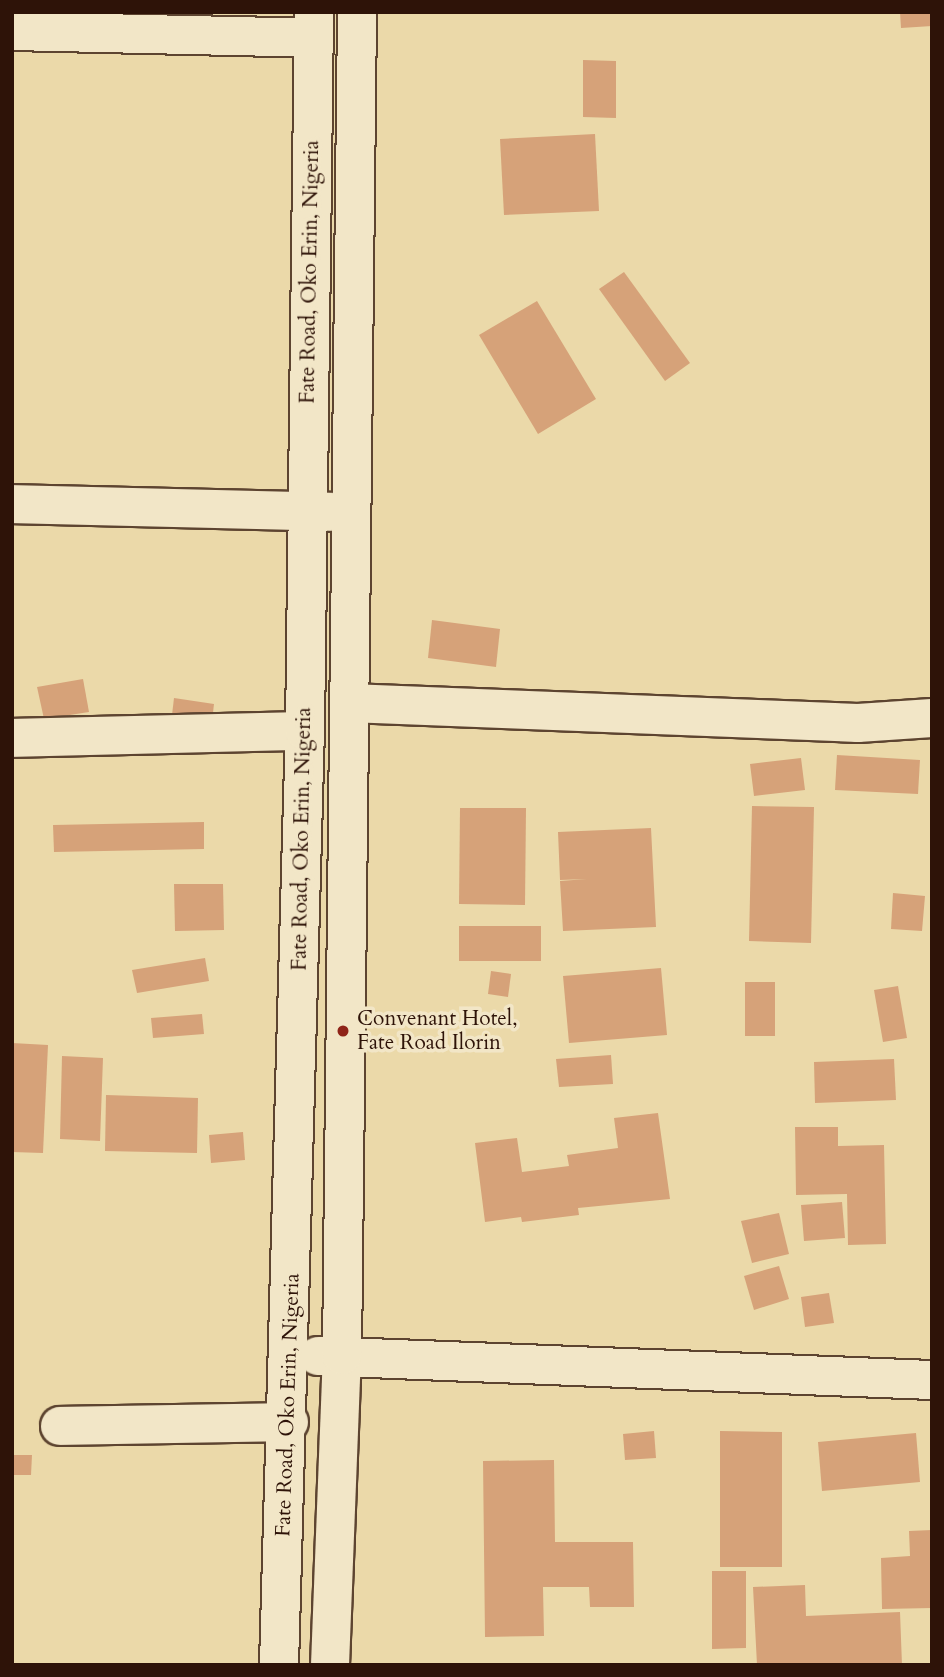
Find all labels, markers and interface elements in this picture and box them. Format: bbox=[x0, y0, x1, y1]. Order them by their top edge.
street label: Fate Road, Oko Erin, Nigeria bbox=[295, 140, 325, 404]
street label: Fate Road, Oko Erin, Nigeria bbox=[287, 707, 317, 971]
place label: Convenant Hotel, Fate Road Ilorin bbox=[357, 1006, 517, 1056]
marker: Convenant Hotel, Fate Road Ilorin bbox=[335, 1023, 351, 1039]
street label: Fate Road, Oko Erin, Nigeria bbox=[271, 1273, 305, 1537]

